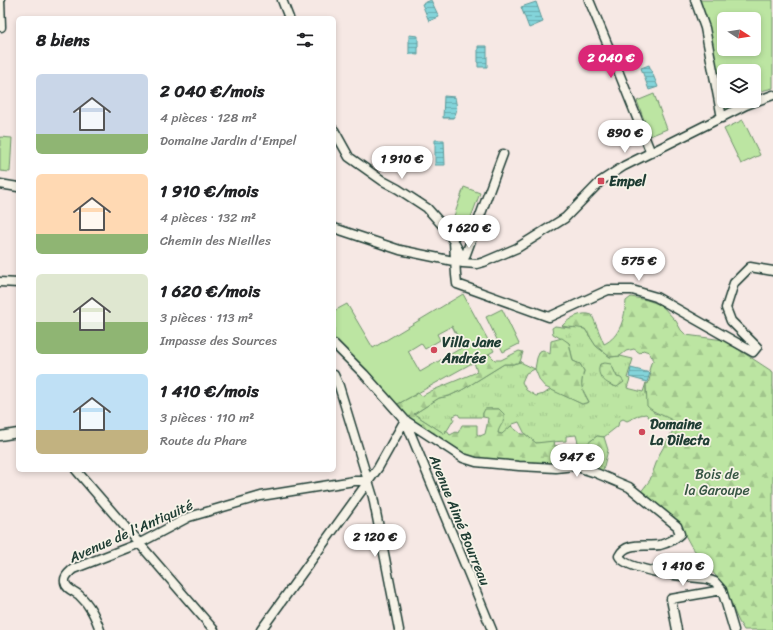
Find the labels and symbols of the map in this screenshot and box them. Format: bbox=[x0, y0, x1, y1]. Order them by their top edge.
north arrow bbox=[717, 12, 761, 56]
pin: 2 040 € bbox=[574, 45, 648, 79]
pin: 890 € bbox=[597, 120, 653, 154]
pin: 1 910 € bbox=[365, 146, 439, 180]
place label: Empel bbox=[609, 169, 647, 194]
marker: Empel bbox=[596, 176, 606, 186]
pin: 1 620 € bbox=[432, 215, 506, 249]
pin: 575 € bbox=[611, 248, 667, 282]
place label: Villa Jane Andrée bbox=[441, 330, 502, 371]
marker: Villa Jane Andrée bbox=[429, 345, 439, 355]
place label: Domaine La Dilecta bbox=[650, 412, 710, 453]
marker: Domaine La Dilecta bbox=[637, 427, 647, 437]
pin: 947 € bbox=[549, 444, 605, 478]
street label: Avenue Aimé Bourreau bbox=[421, 450, 497, 590]
park label: Bois de la Garoupe bbox=[684, 462, 750, 503]
street label: Avenue de l'Antiquité bbox=[64, 493, 197, 570]
pin: 2 120 € bbox=[338, 524, 412, 558]
pin: 1 410 € bbox=[646, 553, 720, 587]

